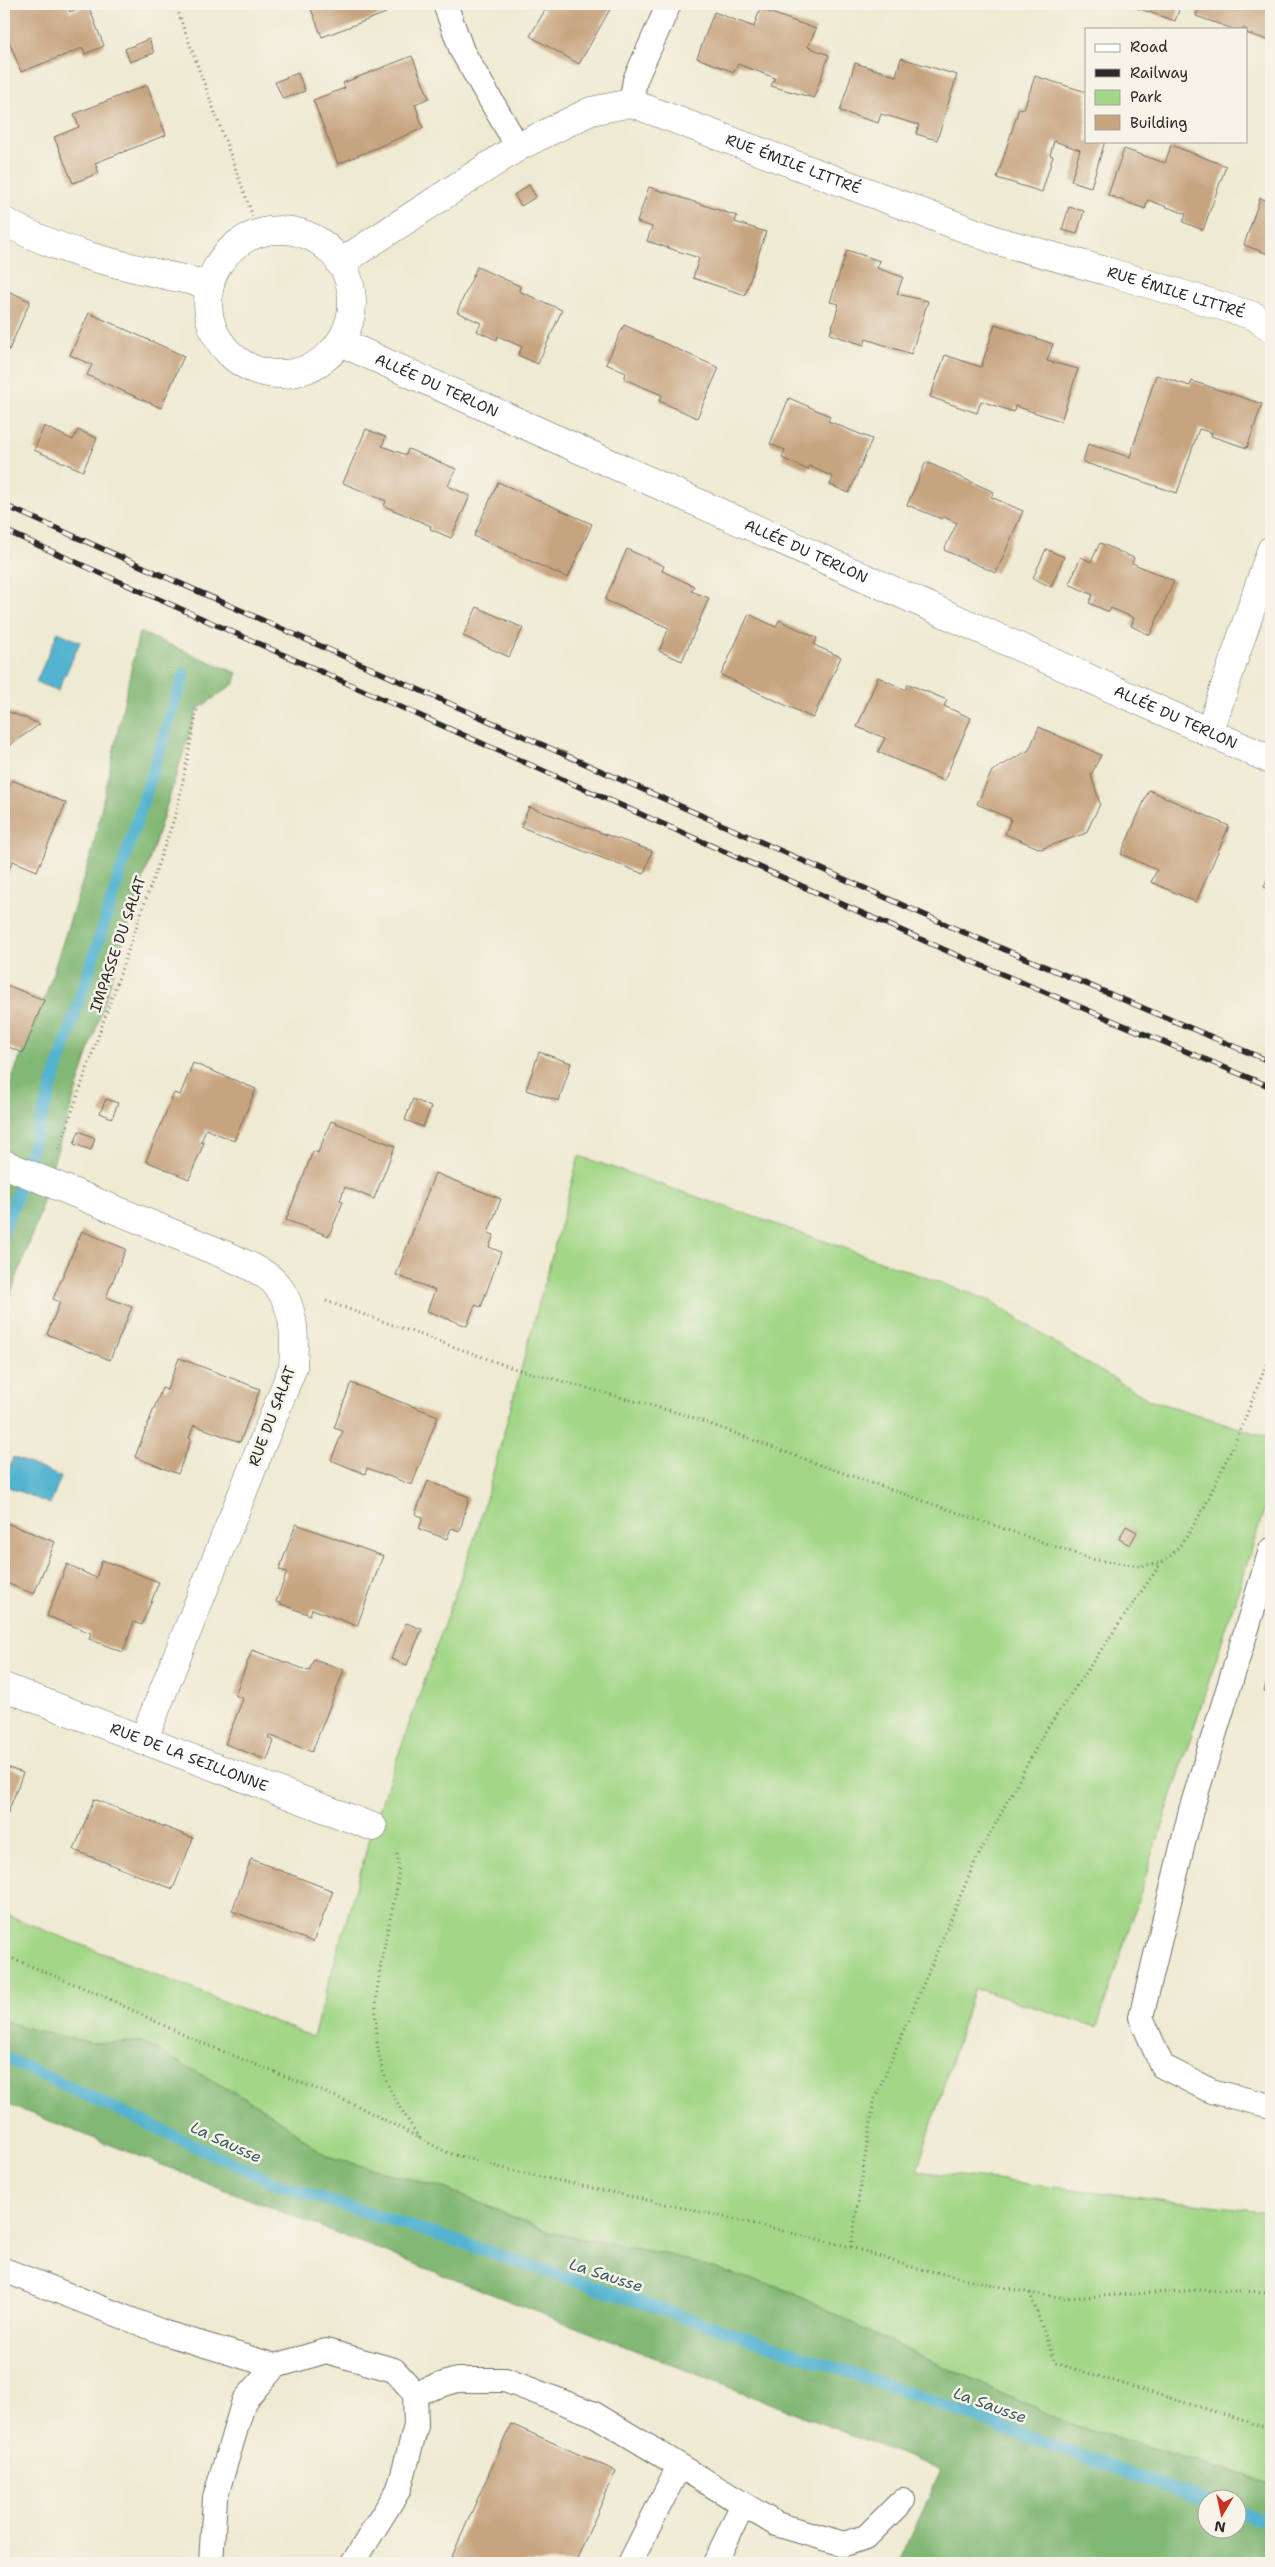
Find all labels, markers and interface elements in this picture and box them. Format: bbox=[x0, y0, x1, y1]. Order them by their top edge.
legend bbox=[1085, 28, 1248, 142]
text: Road bbox=[1130, 37, 1168, 57]
text: Railway bbox=[1130, 63, 1188, 83]
text: Park bbox=[1130, 87, 1162, 107]
text: Building bbox=[1130, 113, 1187, 133]
street label: RUE ÉMILE LITTRÉ bbox=[723, 129, 864, 199]
street label: RUE ÉMILE LITTRÉ bbox=[1105, 262, 1248, 323]
street label: ALLÉE DU TERLON bbox=[372, 349, 502, 422]
street label: ALLÉE DU TERLON bbox=[741, 515, 871, 588]
street label: ALLÉE DU TERLON bbox=[1111, 681, 1241, 754]
street label: IMPASSE DU SALAT bbox=[85, 873, 151, 1015]
street label: RUE DU SALAT bbox=[244, 1363, 300, 1469]
street label: RUE DE LA SEILLONNE bbox=[107, 1718, 271, 1796]
water label: La Sausse bbox=[187, 2116, 265, 2168]
water label: La Sausse bbox=[567, 2253, 645, 2297]
water label: La Sausse bbox=[951, 2382, 1029, 2428]
north arrow bbox=[1198, 2490, 1248, 2540]
text: N bbox=[1213, 2517, 1227, 2537]

